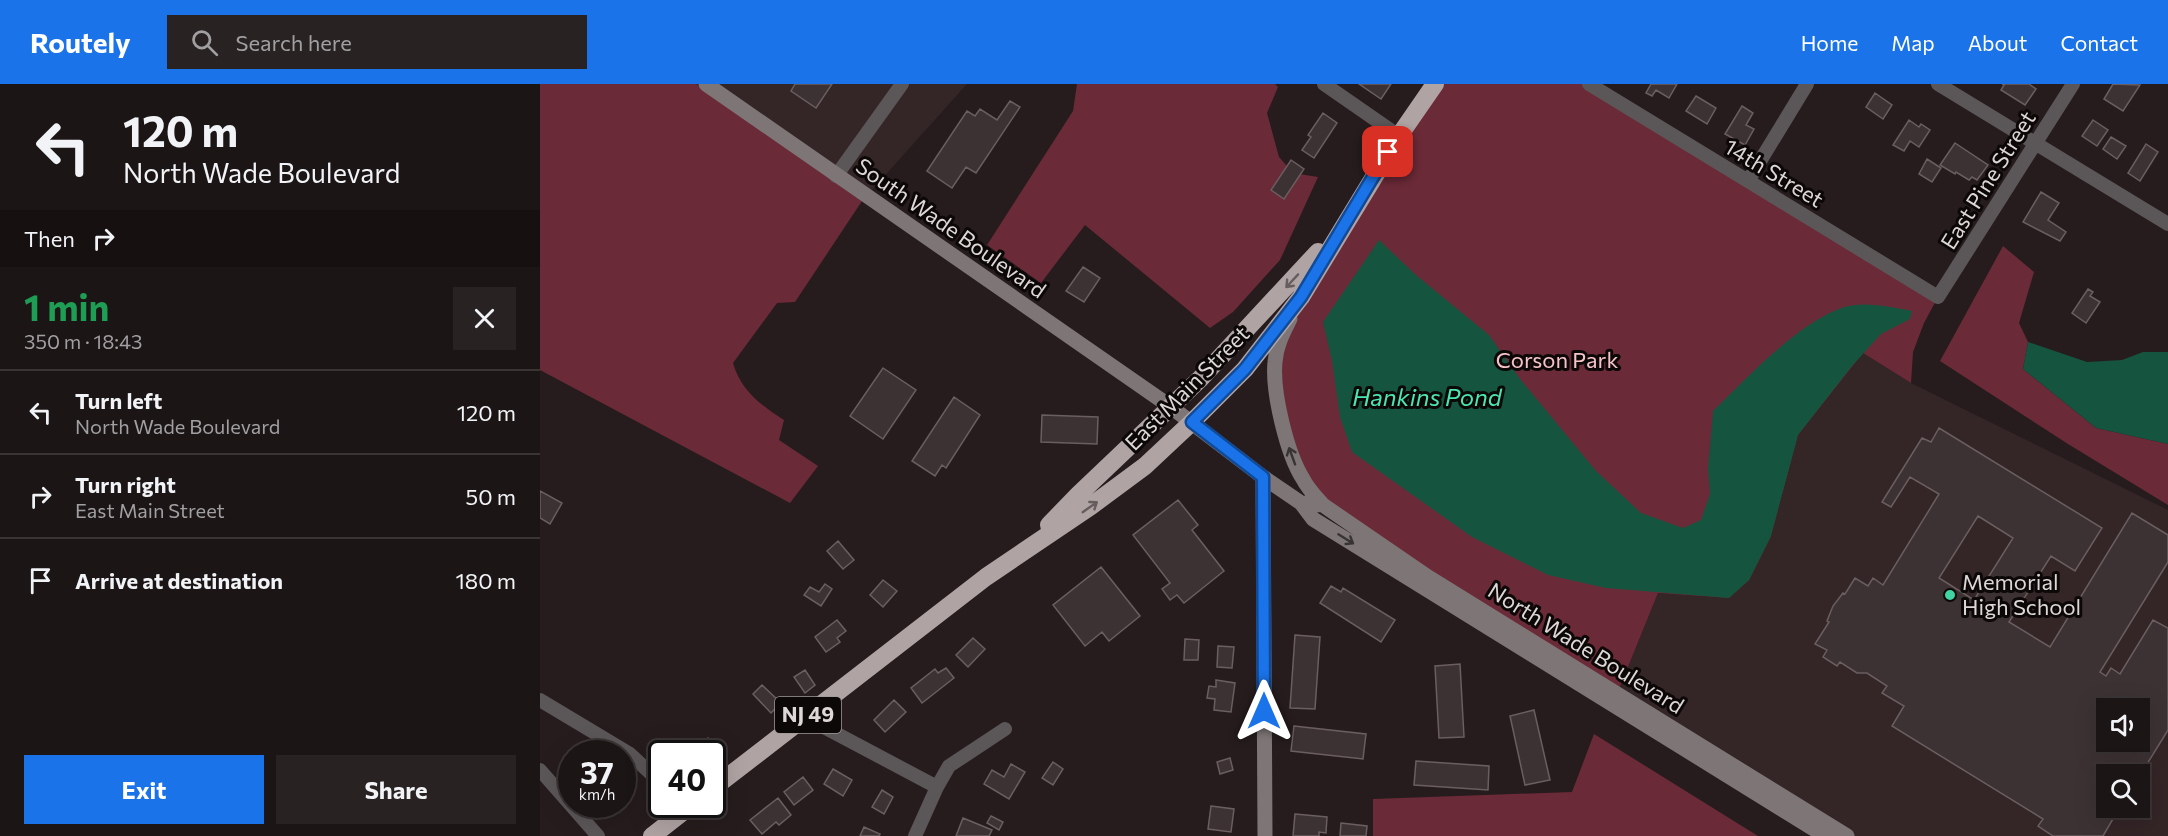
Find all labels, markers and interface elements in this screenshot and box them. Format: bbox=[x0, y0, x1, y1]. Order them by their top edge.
search box bbox=[167, 15, 587, 69]
text: Routely bbox=[30, 25, 131, 59]
icon: search bbox=[188, 26, 221, 59]
text: Search here bbox=[236, 29, 352, 56]
text: Home bbox=[1801, 30, 1858, 55]
text: Map bbox=[1891, 30, 1935, 55]
text: About bbox=[1968, 30, 2027, 55]
text: Contact bbox=[2060, 30, 2138, 55]
text: 120 m bbox=[123, 104, 238, 156]
street label: East Pine Street bbox=[1934, 106, 2041, 254]
icon: left bbox=[24, 108, 102, 186]
pin bbox=[1362, 126, 1413, 177]
street label: 14th Street bbox=[1720, 133, 1829, 213]
icon: arrive bbox=[1371, 135, 1404, 168]
street label: South Wade Boulevard bbox=[851, 152, 1051, 303]
text: North Wade Boulevard bbox=[123, 156, 400, 189]
icon: right bbox=[87, 222, 120, 255]
text: Then bbox=[24, 225, 75, 252]
one-way arrow bbox=[1285, 273, 1299, 288]
text: 1 min bbox=[24, 284, 109, 328]
button: close bbox=[453, 287, 516, 350]
street label: East Main Street bbox=[1119, 320, 1254, 455]
text: 350 m · 18:43 bbox=[24, 329, 142, 353]
park label: Corson Park bbox=[1496, 346, 1618, 373]
water label: Hankins Pond bbox=[1352, 382, 1503, 411]
text: Turn left bbox=[75, 387, 162, 414]
icon: left bbox=[24, 396, 57, 429]
text: 120 m bbox=[457, 399, 516, 426]
text: North Wade Boulevard bbox=[75, 414, 280, 438]
one-way arrow bbox=[1286, 447, 1297, 466]
text: Turn right bbox=[75, 471, 176, 498]
icon: right bbox=[24, 480, 57, 513]
text: 50 m bbox=[466, 483, 516, 510]
text: East Main Street bbox=[75, 498, 225, 522]
one-way arrow bbox=[1081, 501, 1098, 513]
one-way arrow bbox=[1337, 534, 1354, 546]
icon: arrive bbox=[24, 564, 57, 597]
text: Arrive at destination bbox=[75, 567, 283, 594]
text: 180 m bbox=[455, 567, 516, 594]
place label: Memorial High School bbox=[1962, 568, 2081, 620]
street label: North Wade Boulevard bbox=[1483, 576, 1689, 719]
marker: Memorial High School bbox=[1943, 588, 1957, 602]
position arrow bbox=[1232, 679, 1296, 743]
road number: NJ 49 bbox=[775, 697, 841, 733]
map controls bbox=[2096, 698, 2150, 818]
button: sound bbox=[2096, 698, 2150, 752]
speed limit sign: 40 bbox=[648, 740, 726, 818]
text: 37 bbox=[580, 753, 614, 790]
button: Exit bbox=[24, 755, 264, 824]
button: Share bbox=[276, 755, 516, 824]
button: search bbox=[2096, 764, 2150, 818]
text: km/h bbox=[579, 785, 615, 803]

